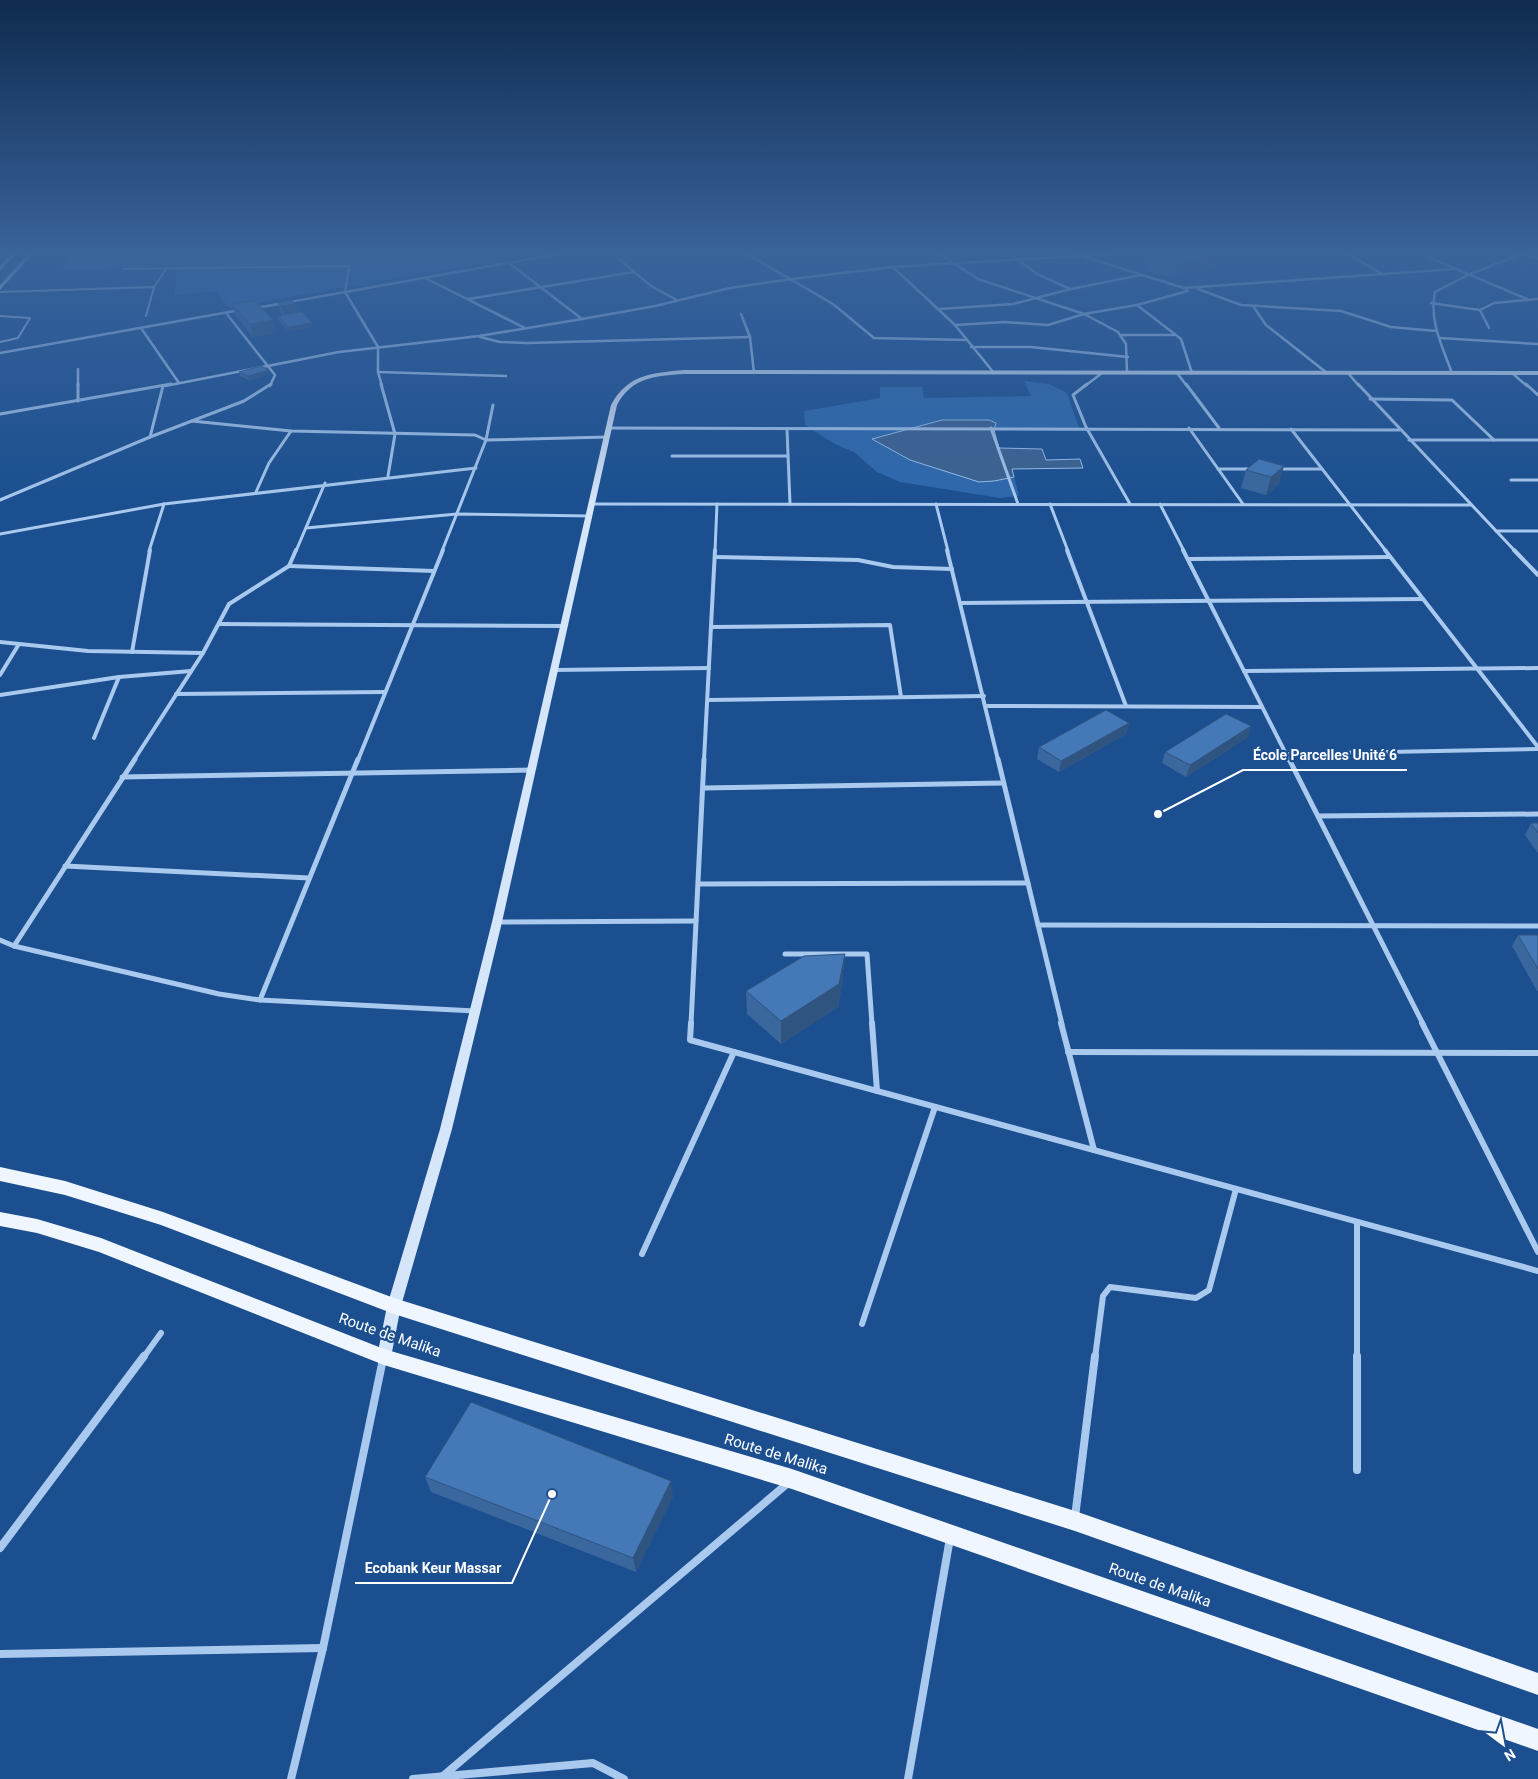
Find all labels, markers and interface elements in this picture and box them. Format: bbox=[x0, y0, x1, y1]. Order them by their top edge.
callout: École Parcelles Unité 6 bbox=[1243, 741, 1407, 770]
text: École Parcelles Unité 6 bbox=[1253, 746, 1397, 763]
street label: Route de Malika bbox=[336, 1309, 444, 1361]
street label: Route de Malika bbox=[722, 1430, 830, 1478]
callout: Ecobank Keur Massar bbox=[355, 1554, 512, 1583]
street label: Route de Malika bbox=[1106, 1559, 1214, 1611]
text: Ecobank Keur Massar bbox=[365, 1560, 501, 1576]
north arrow bbox=[1478, 1719, 1528, 1769]
text: N bbox=[1501, 1746, 1518, 1764]

